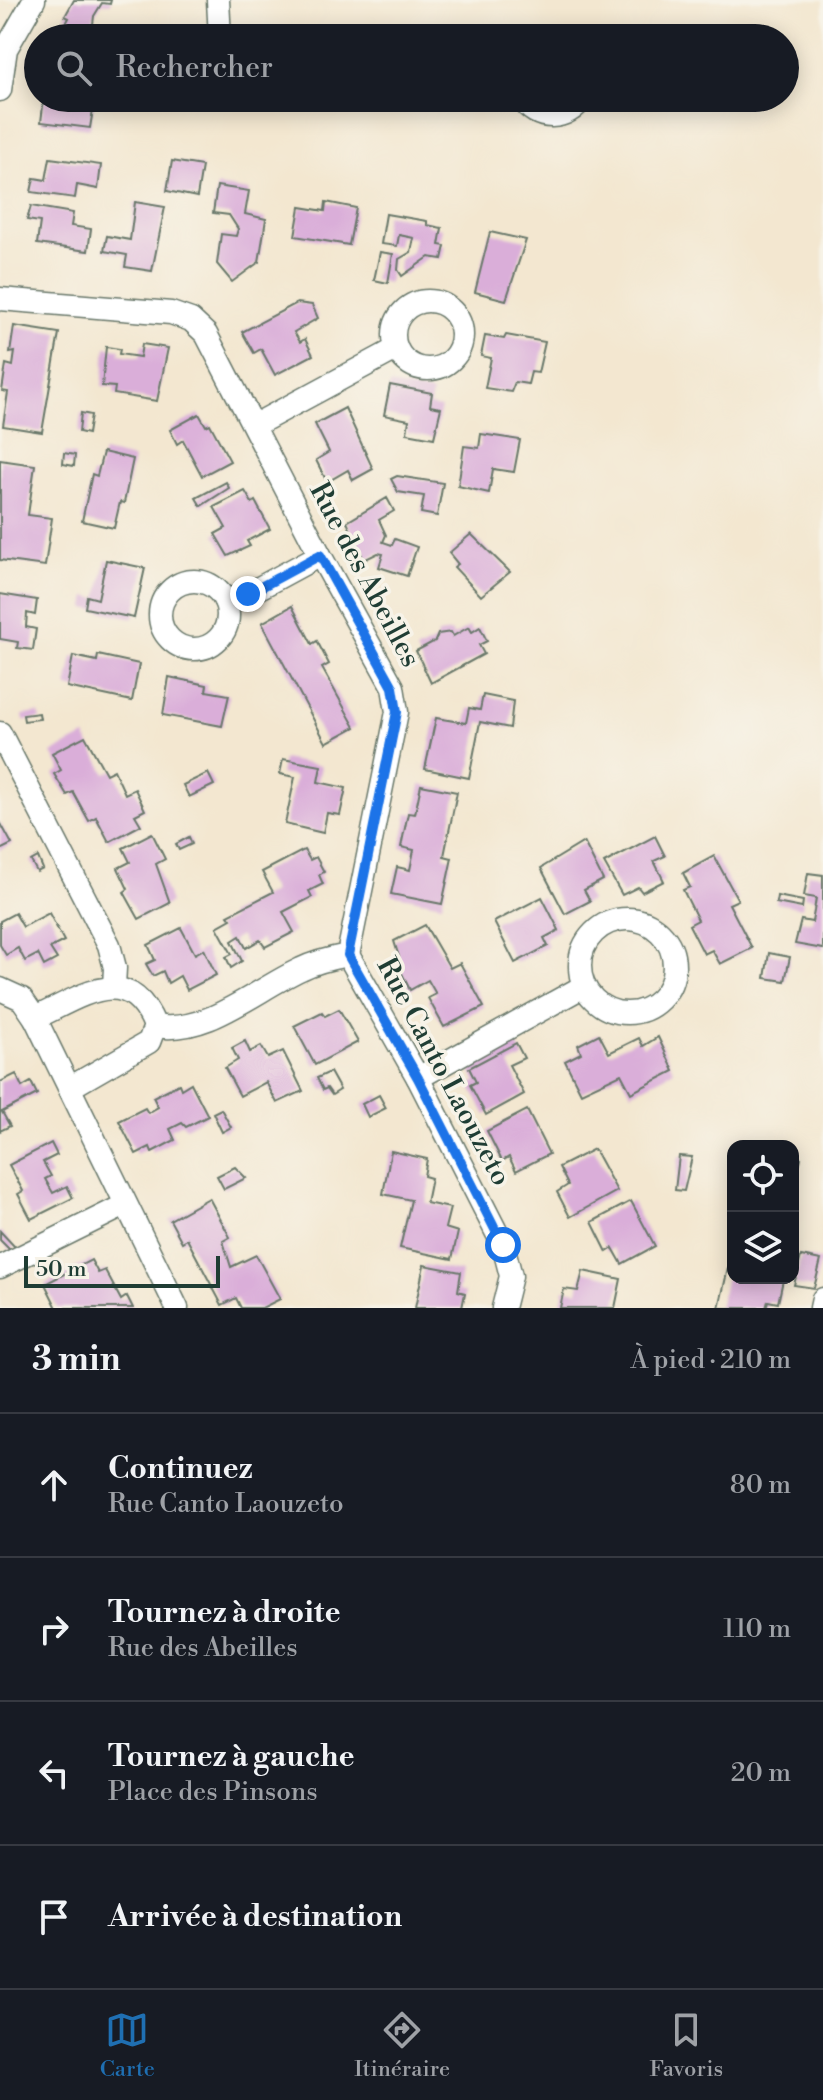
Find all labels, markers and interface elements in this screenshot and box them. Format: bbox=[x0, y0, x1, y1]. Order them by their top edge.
search box bbox=[24, 24, 799, 112]
icon: search bbox=[52, 46, 96, 90]
text: Rechercher bbox=[116, 49, 273, 87]
street label: Rue des Abeilles bbox=[301, 476, 428, 673]
route end bbox=[230, 576, 266, 612]
street label: Rue Canto Laouzeto bbox=[369, 951, 519, 1192]
map controls bbox=[727, 1140, 799, 1284]
button: locate bbox=[727, 1140, 799, 1212]
button: layers bbox=[727, 1212, 799, 1284]
route start bbox=[485, 1227, 521, 1263]
scale bar bbox=[24, 1252, 220, 1288]
text: 50 m bbox=[36, 1256, 87, 1283]
text: 3 min bbox=[32, 1339, 121, 1381]
text: À pied · 210 m bbox=[630, 1344, 791, 1376]
text: Continuez bbox=[108, 1450, 253, 1488]
icon: ahead bbox=[32, 1463, 76, 1507]
text: 80 m bbox=[730, 1469, 791, 1501]
text: Rue Canto Laouzeto bbox=[108, 1488, 344, 1520]
text: Tournez à droite bbox=[108, 1594, 341, 1632]
icon: right bbox=[32, 1607, 76, 1651]
text: 110 m bbox=[723, 1613, 791, 1645]
text: Rue des Abeilles bbox=[108, 1632, 298, 1664]
text: Tournez à gauche bbox=[108, 1738, 355, 1776]
icon: left bbox=[32, 1751, 76, 1795]
text: 20 m bbox=[731, 1757, 791, 1789]
text: Place des Pinsons bbox=[108, 1776, 318, 1808]
icon: arrive bbox=[32, 1895, 76, 1939]
text: Arrivée à destination bbox=[108, 1898, 402, 1936]
tab: Carte bbox=[100, 2008, 155, 2083]
tab: Itinéraire bbox=[354, 2008, 450, 2083]
tab: Favoris bbox=[650, 2008, 723, 2083]

